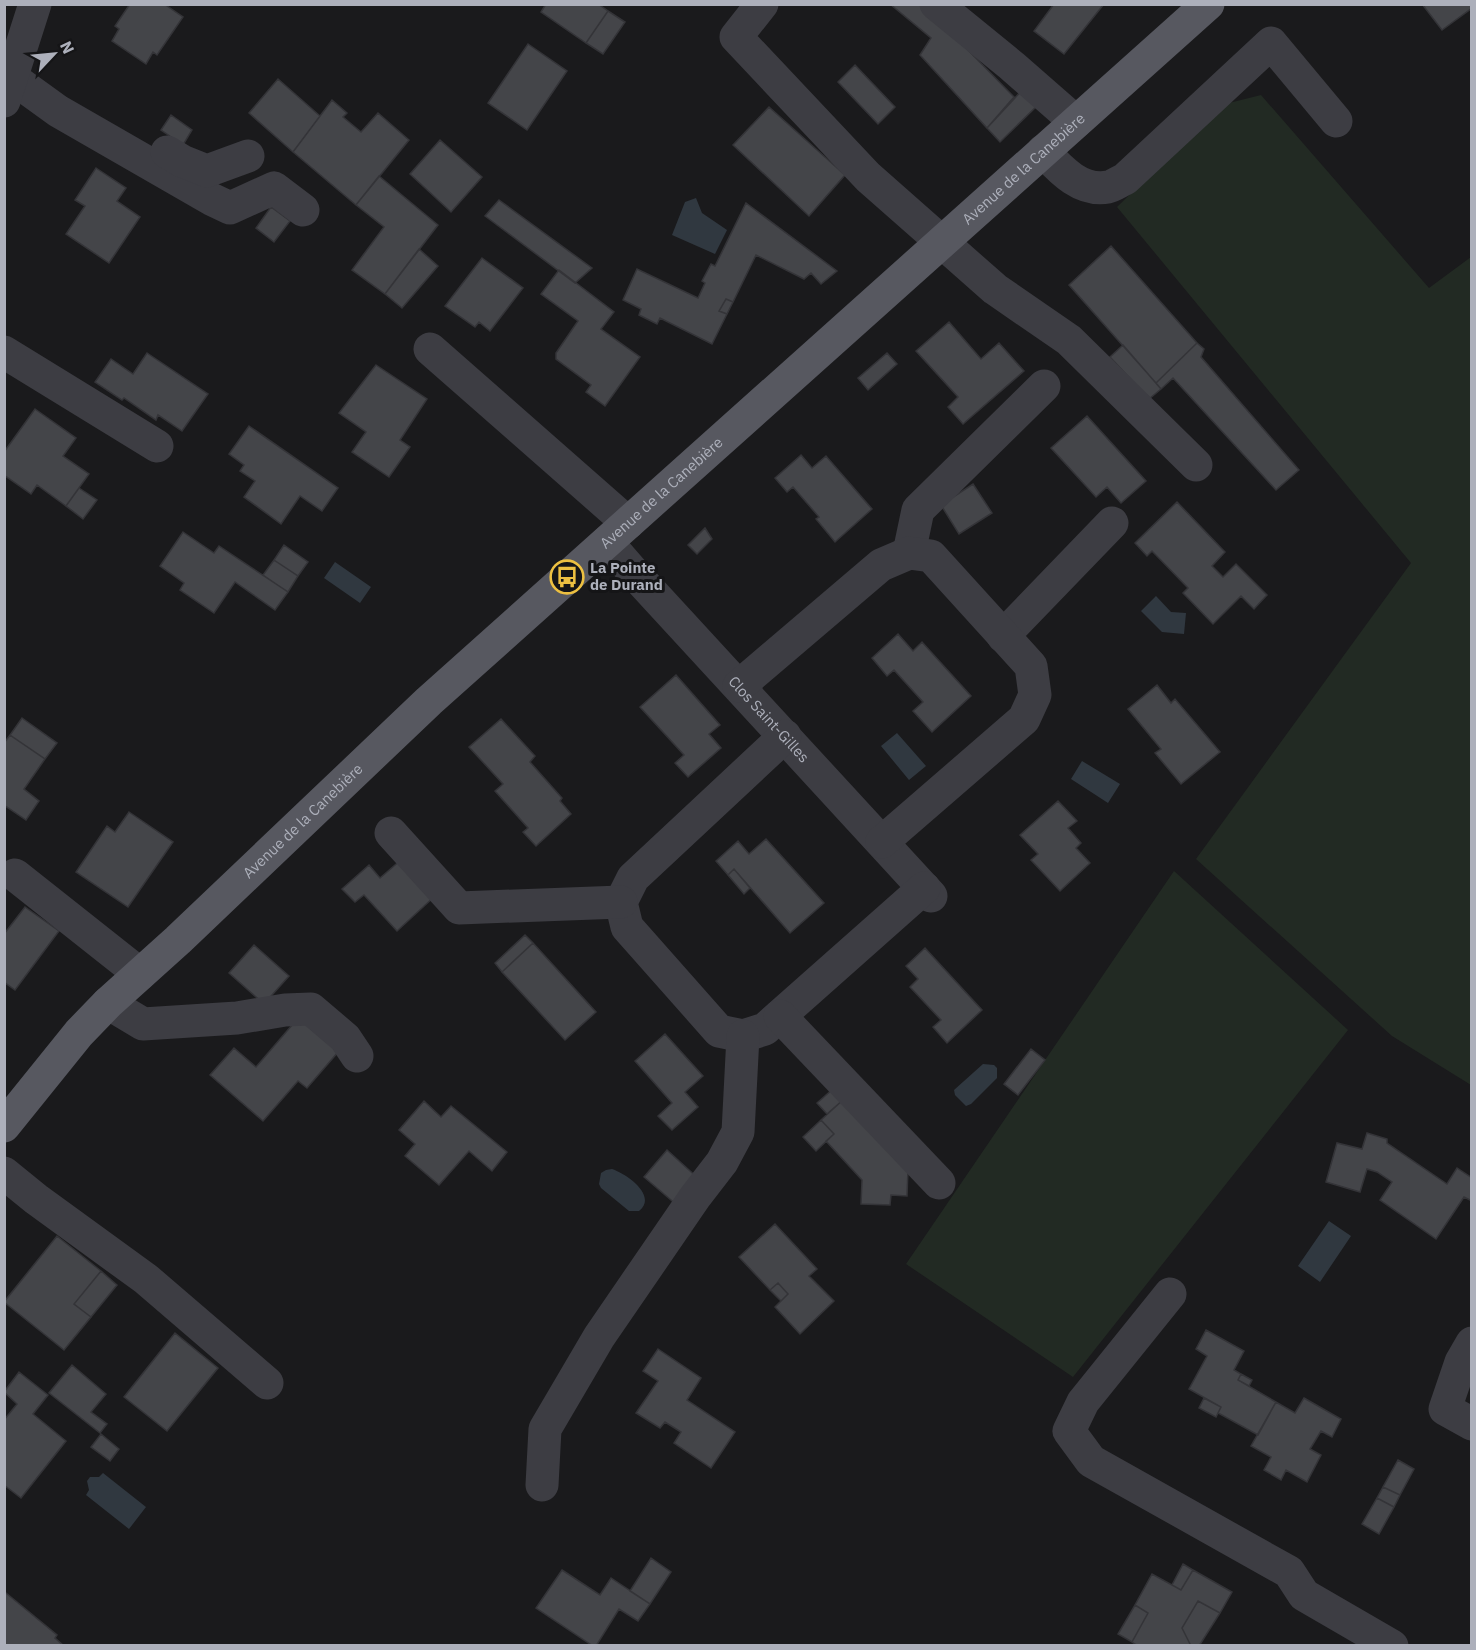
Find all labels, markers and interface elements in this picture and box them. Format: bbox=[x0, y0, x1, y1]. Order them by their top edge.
north arrow bbox=[24, 24, 84, 84]
text: N bbox=[56, 38, 79, 57]
street label: Avenue de la Canebière bbox=[958, 109, 1089, 228]
street label: Avenue de la Canebière bbox=[596, 433, 727, 552]
place label: La Pointe de Durand bbox=[590, 558, 663, 594]
bus stop icon: La Pointe de Durand bbox=[549, 559, 585, 595]
street label: Clos Saint-Gilles bbox=[724, 672, 813, 766]
street label: Avenue de la Canebière bbox=[239, 759, 367, 882]

